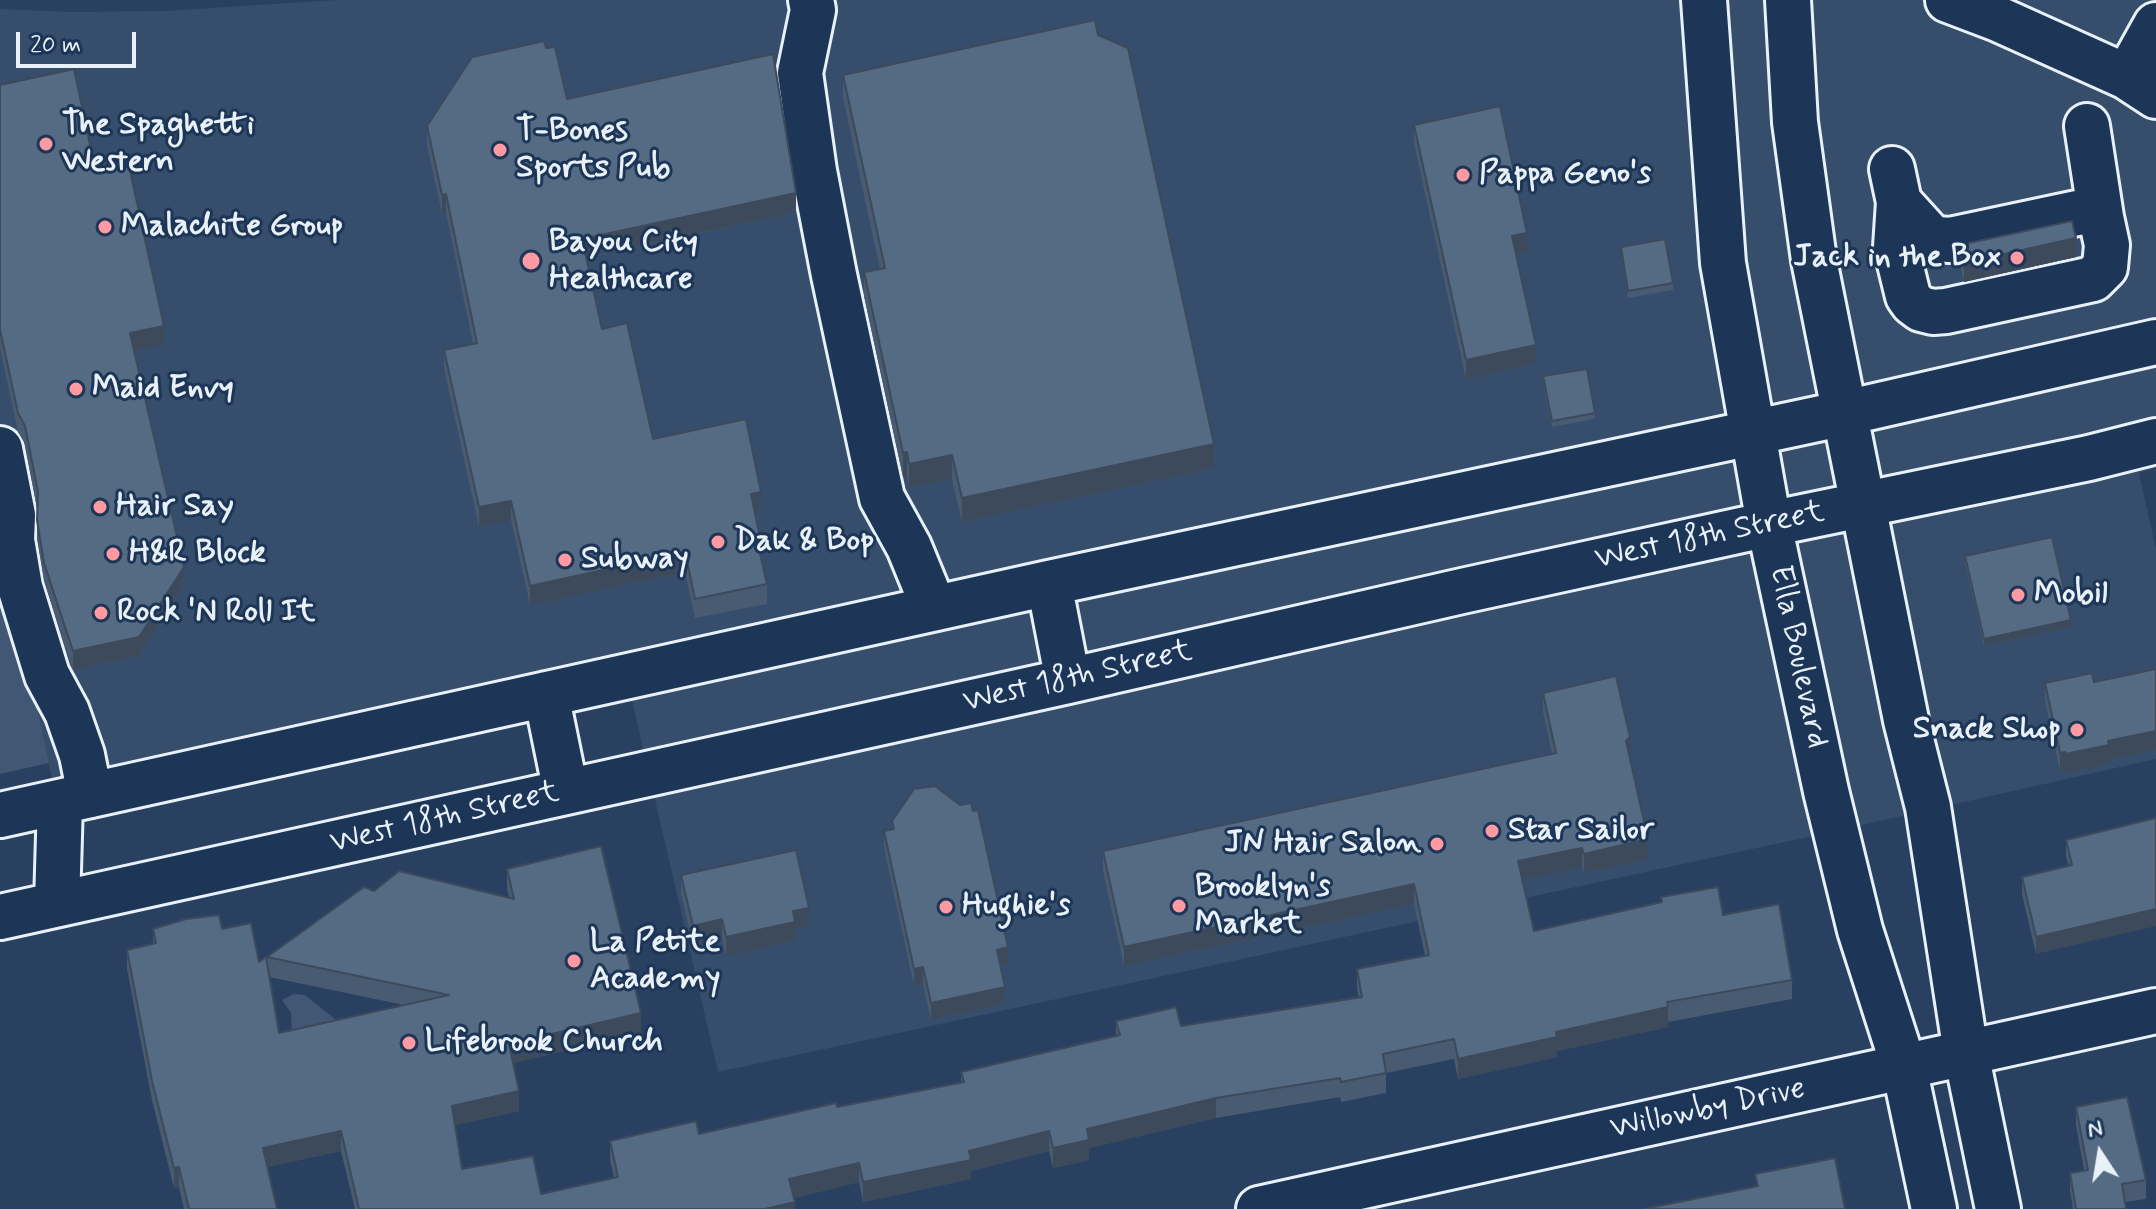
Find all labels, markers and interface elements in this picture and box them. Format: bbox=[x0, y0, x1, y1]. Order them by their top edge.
scale bar bbox=[20, 16, 140, 66]
text: 20 m bbox=[30, 30, 81, 61]
place label: The Spaghetti Western bbox=[62, 107, 254, 182]
place label: T-Bones Sports Pub bbox=[516, 113, 670, 188]
marker: The Spaghetti Western bbox=[37, 135, 55, 153]
marker: T-Bones Sports Pub bbox=[491, 141, 509, 159]
place label: Pappa Geno's bbox=[1479, 156, 1651, 194]
marker: Pappa Geno's bbox=[1454, 166, 1472, 184]
place label: Malachite Group bbox=[121, 208, 343, 246]
marker: Malachite Group bbox=[96, 218, 114, 236]
place label: Bayou City Healthcare bbox=[549, 224, 698, 299]
place label: Jack in the Box bbox=[1793, 239, 2001, 277]
marker: Jack in the Box bbox=[2008, 249, 2026, 267]
marker: Bayou City Healthcare bbox=[520, 250, 542, 272]
place label: Maid Envy bbox=[92, 370, 234, 408]
marker: Maid Envy bbox=[67, 380, 85, 398]
place label: Hair Say bbox=[116, 488, 234, 526]
street label: West 18th Street bbox=[1592, 494, 1828, 580]
marker: Hair Say bbox=[91, 498, 109, 516]
place label: Dak & Bop bbox=[734, 523, 874, 561]
marker: Dak & Bop bbox=[709, 533, 727, 551]
place label: H&R Block bbox=[129, 535, 266, 573]
place label: Subway bbox=[581, 541, 689, 579]
marker: H&R Block bbox=[104, 545, 122, 563]
marker: Subway bbox=[556, 551, 574, 569]
street label: Ella Boulevard bbox=[1759, 562, 1835, 752]
place label: Mobil bbox=[2034, 576, 2108, 614]
marker: Mobil bbox=[2009, 586, 2027, 604]
place label: Rock 'N Roll It bbox=[117, 594, 315, 632]
marker: Rock 'N Roll It bbox=[92, 604, 110, 622]
street label: West 18th Street bbox=[960, 633, 1196, 723]
place label: Snack Shop bbox=[1913, 711, 2061, 749]
marker: Snack Shop bbox=[2068, 721, 2086, 739]
street label: West 18th Street bbox=[327, 774, 563, 864]
place label: Star Sailor bbox=[1508, 812, 1654, 850]
marker: Star Sailor bbox=[1483, 822, 1501, 840]
place label: JN Hair Salon bbox=[1224, 825, 1421, 863]
marker: JN Hair Salon bbox=[1428, 835, 1446, 853]
place label: Brooklyn's Market bbox=[1195, 869, 1330, 944]
place label: Hughie's bbox=[962, 888, 1070, 926]
marker: Brooklyn's Market bbox=[1170, 897, 1188, 915]
marker: Hughie's bbox=[937, 898, 955, 916]
place label: La Petite Academy bbox=[590, 924, 720, 999]
marker: La Petite Academy bbox=[565, 952, 583, 970]
place label: Lifebrook Church bbox=[425, 1024, 663, 1062]
marker: Lifebrook Church bbox=[400, 1034, 418, 1052]
street label: Willowby Drive bbox=[1607, 1071, 1809, 1149]
north arrow bbox=[2060, 1113, 2140, 1193]
text: N bbox=[2085, 1114, 2105, 1145]

